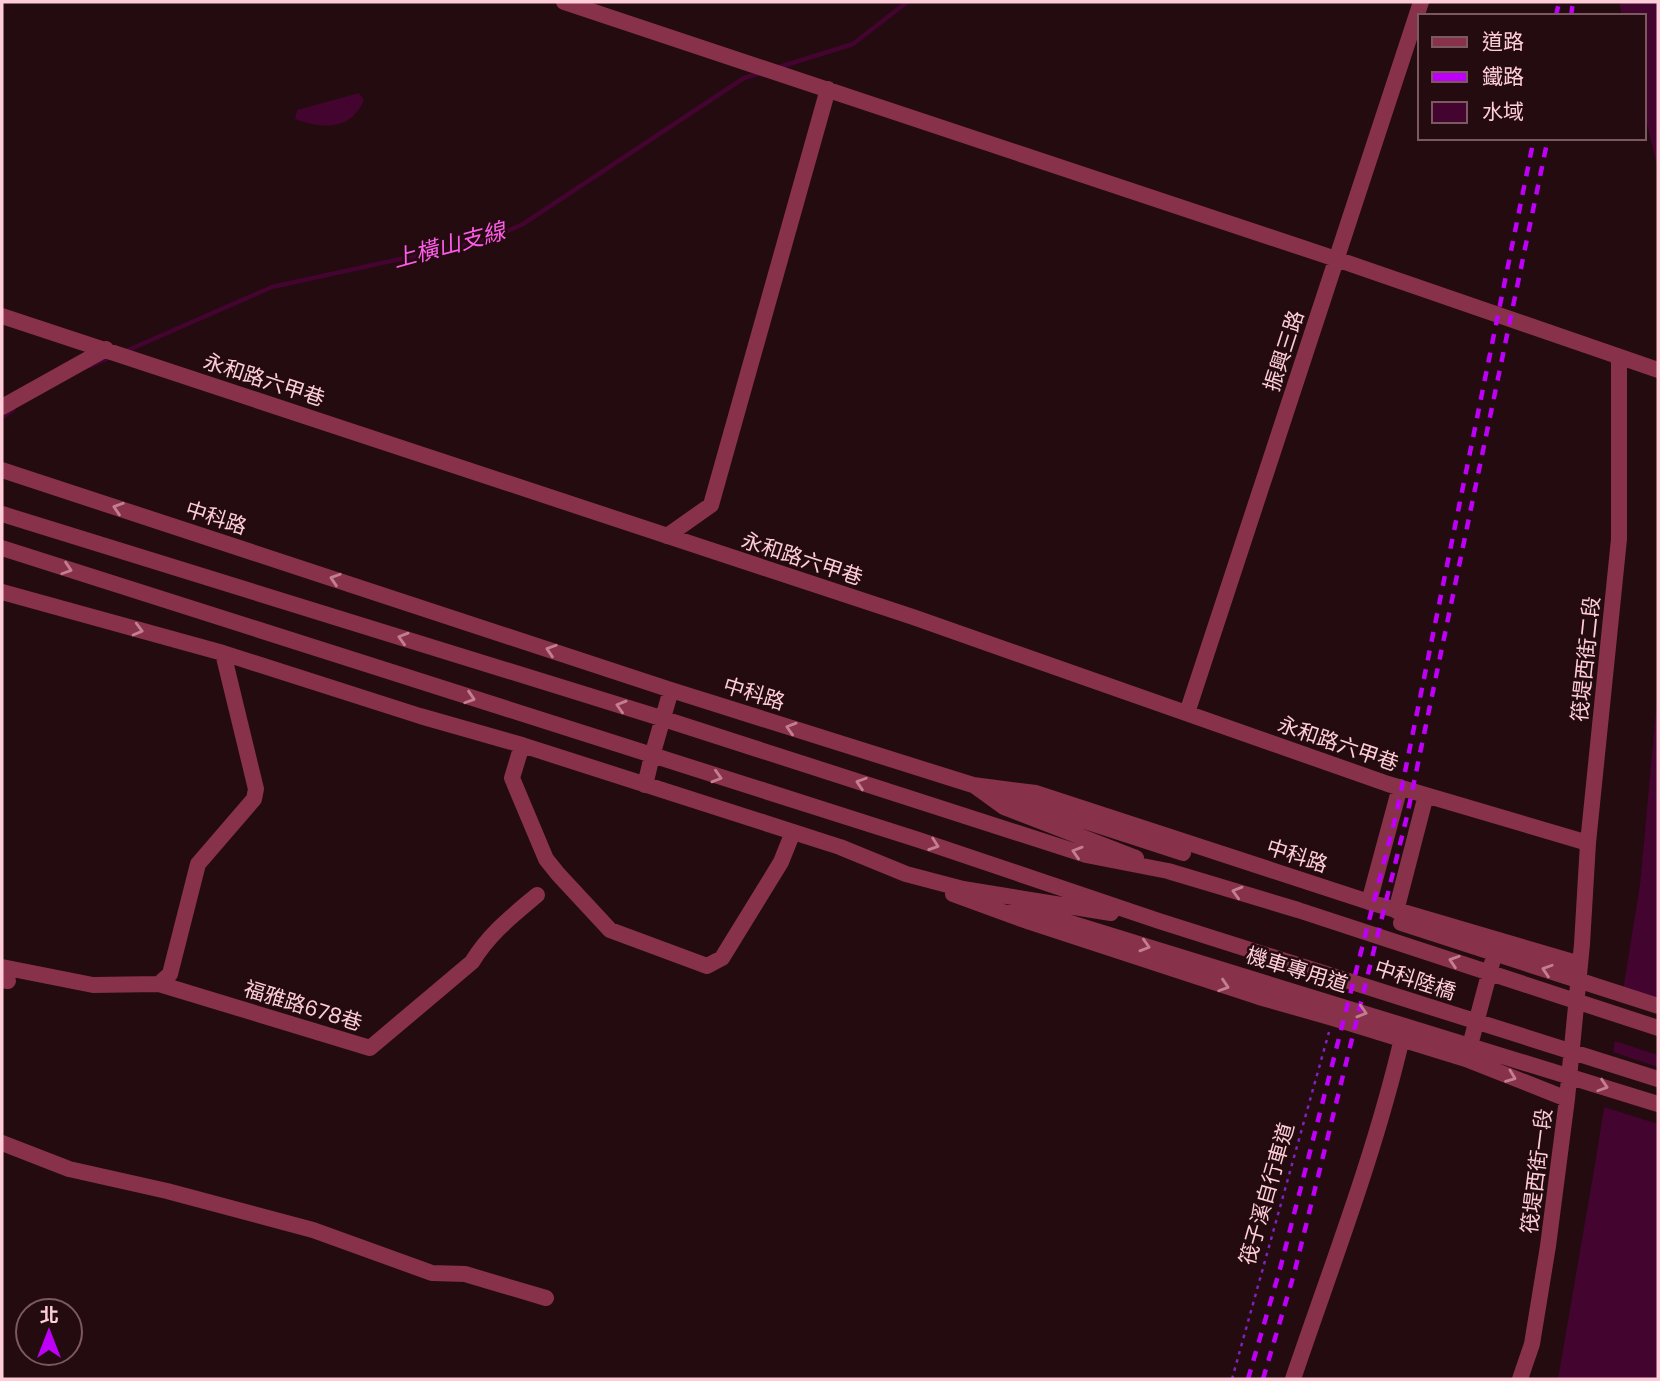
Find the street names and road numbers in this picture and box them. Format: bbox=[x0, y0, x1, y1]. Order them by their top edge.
street label: 振興三路 bbox=[1257, 306, 1310, 395]
street label: 永和路六甲巷 bbox=[200, 346, 329, 413]
street label: 中科路 bbox=[182, 494, 251, 541]
street label: 永和路六甲巷 bbox=[738, 525, 867, 592]
street label: 筏堤西街二段 bbox=[1564, 595, 1607, 723]
street label: 中科路 bbox=[720, 670, 789, 717]
street label: 永和路六甲巷 bbox=[1274, 709, 1402, 778]
street label: 中科路 bbox=[1263, 832, 1332, 879]
street label: 機車專用道 bbox=[1243, 940, 1352, 999]
street label: 中科陸橋 bbox=[1371, 953, 1460, 1006]
street label: 福雅路678巷 bbox=[241, 974, 366, 1037]
street label: 筏堤西街一段 bbox=[1514, 1107, 1559, 1235]
street label: 筏子溪自行車道 bbox=[1232, 1119, 1301, 1269]

